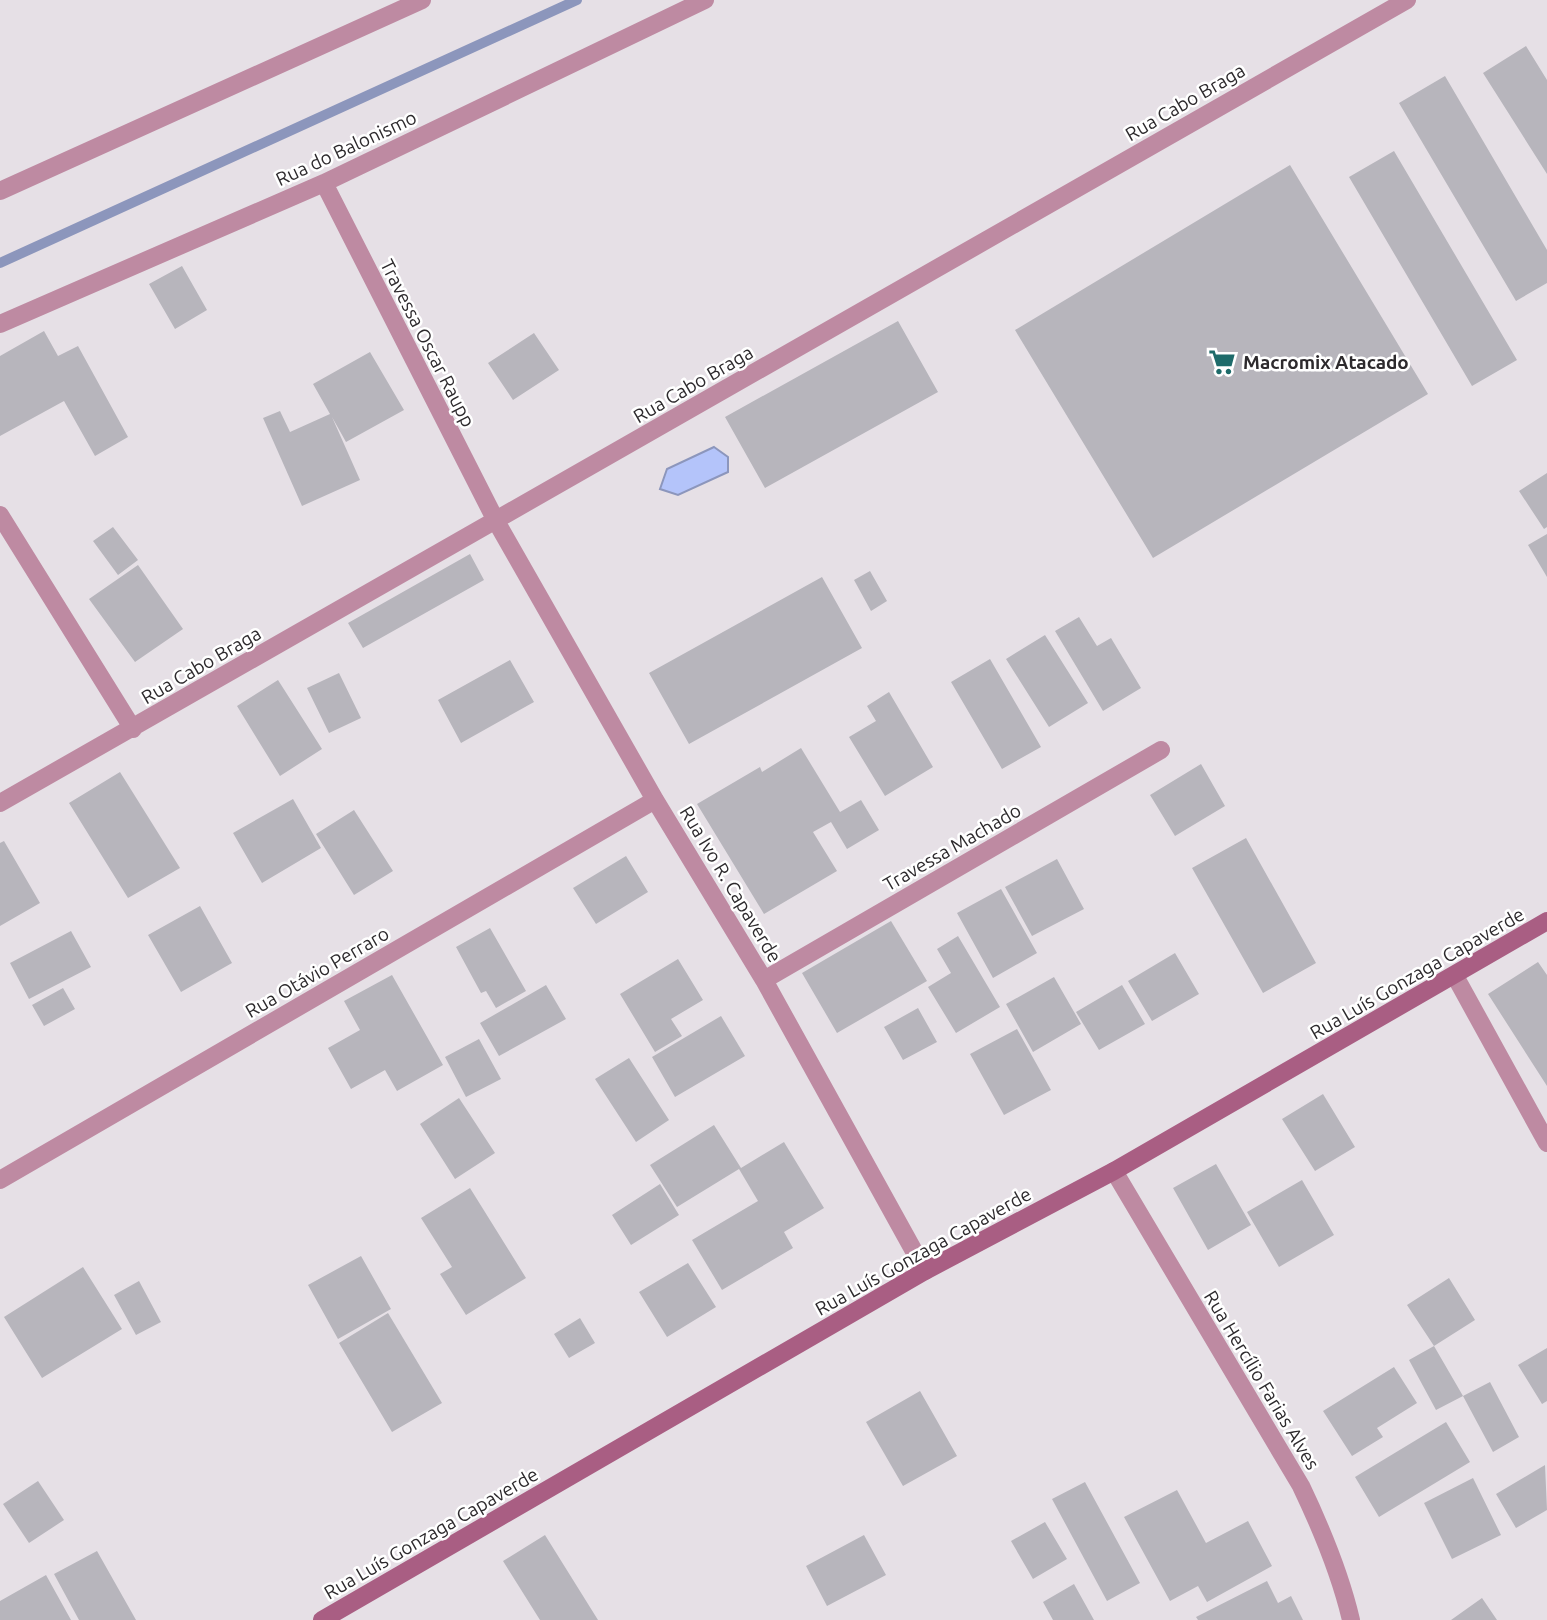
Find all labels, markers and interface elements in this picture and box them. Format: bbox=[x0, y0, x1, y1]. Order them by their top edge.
street label: Rua Cabo Braga bbox=[1121, 59, 1249, 145]
street label: Rua do Balonismo bbox=[272, 106, 420, 190]
street label: Travessa Oscar Raupp bbox=[376, 256, 480, 430]
street label: Rua Cabo Braga bbox=[629, 341, 757, 427]
supermarket icon: Macromix Atacado bbox=[1207, 347, 1237, 377]
place label: Macromix Atacado bbox=[1243, 351, 1409, 373]
street label: Rua Cabo Braga bbox=[137, 622, 265, 708]
street label: Travessa Machado bbox=[879, 799, 1025, 895]
street label: Rua Ivo R. Capaverde bbox=[676, 802, 786, 966]
street label: Rua Luís Gonzaga Capaverde bbox=[1306, 903, 1528, 1043]
street label: Rua Otávio Perraro bbox=[241, 922, 393, 1022]
street label: Rua Luís Gonzaga Capaverde bbox=[811, 1182, 1035, 1320]
street label: Rua Hercílio Farias Alves bbox=[1200, 1287, 1324, 1473]
street label: Rua Luís Gonzaga Capaverde bbox=[320, 1463, 542, 1603]

